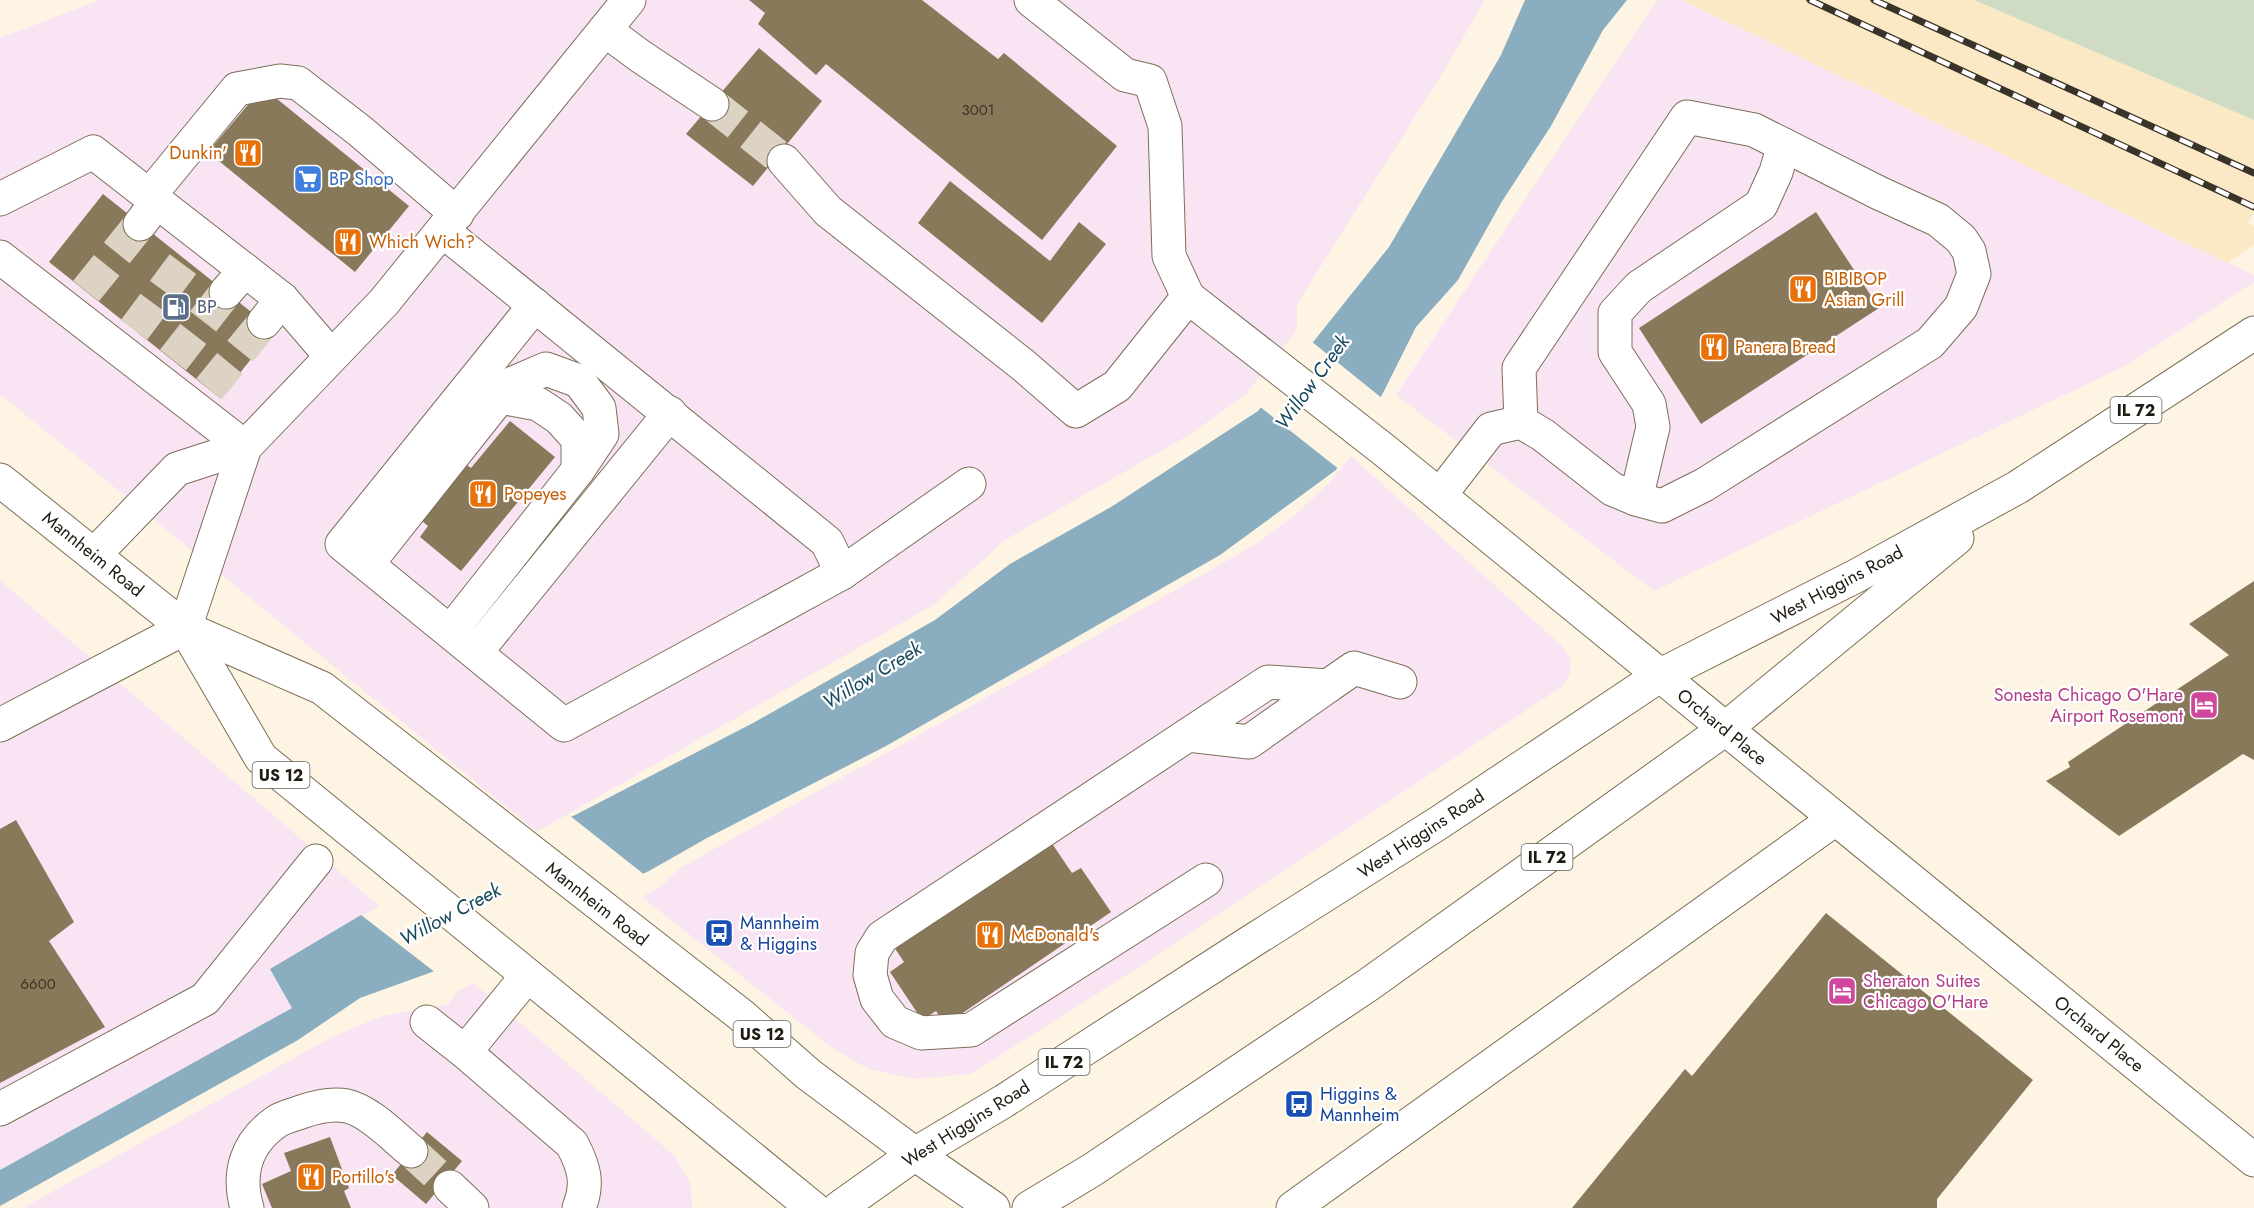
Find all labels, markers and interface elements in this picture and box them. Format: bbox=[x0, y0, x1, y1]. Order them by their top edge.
house number: 3001 bbox=[962, 99, 994, 121]
restaurant icon: Dunkin' bbox=[232, 137, 264, 169]
place label: Dunkin' bbox=[169, 140, 227, 166]
supermarket icon: BP Shop bbox=[292, 163, 324, 195]
place label: BP Shop bbox=[329, 166, 394, 192]
restaurant icon: Which Wich? bbox=[332, 226, 364, 258]
place label: Which Wich? bbox=[369, 229, 475, 255]
place label: BIBIBOP Asian Grill bbox=[1824, 266, 1904, 313]
restaurant icon: BIBIBOP Asian Grill bbox=[1787, 273, 1819, 305]
fuel station icon: BP bbox=[160, 291, 192, 323]
place label: BP bbox=[197, 294, 217, 320]
water label: Willow Creek bbox=[1268, 328, 1358, 436]
restaurant icon: Panera Bread bbox=[1698, 331, 1730, 363]
place label: Panera Bread bbox=[1735, 334, 1836, 360]
road number: IL 72 bbox=[2110, 397, 2162, 423]
restaurant icon: Popeyes bbox=[467, 478, 499, 510]
place label: Popeyes bbox=[504, 481, 567, 507]
street label: Mannheim Road bbox=[37, 505, 149, 603]
street label: West Higgins Road bbox=[1766, 539, 1908, 631]
water label: Willow Creek bbox=[817, 634, 929, 716]
place label: Sonesta Chicago O'Hare Airport Rosemont bbox=[1994, 682, 2184, 729]
street label: Orchard Place bbox=[1671, 683, 1773, 771]
hotel icon: Sonesta Chicago O'Hare Airport Rosemont bbox=[2188, 689, 2220, 721]
road number: US 12 bbox=[252, 762, 310, 788]
street label: West Higgins Road bbox=[1353, 783, 1489, 885]
road number: IL 72 bbox=[1522, 844, 1572, 870]
street label: Mannheim Road bbox=[540, 856, 654, 952]
water label: Willow Creek bbox=[394, 875, 507, 953]
place label: Mannheim & Higgins bbox=[740, 910, 820, 957]
bus stop icon: Mannheim & Higgins bbox=[703, 917, 735, 949]
restaurant icon: McDonald's bbox=[974, 919, 1006, 951]
place label: McDonald's bbox=[1011, 922, 1099, 948]
place label: Sheraton Suites Chicago O'Hare bbox=[1863, 968, 1988, 1015]
house number: 6600 bbox=[20, 973, 56, 995]
hotel icon: Sheraton Suites Chicago O'Hare bbox=[1826, 975, 1858, 1007]
street label: Orchard Place bbox=[2048, 990, 2150, 1078]
road number: US 12 bbox=[734, 1021, 790, 1047]
road number: IL 72 bbox=[1038, 1049, 1090, 1075]
street label: West Higgins Road bbox=[897, 1074, 1035, 1174]
place label: Higgins & Mannheim bbox=[1320, 1081, 1400, 1128]
bus stop icon: Higgins & Mannheim bbox=[1283, 1088, 1315, 1120]
restaurant icon: Portillo's bbox=[295, 1161, 327, 1193]
place label: Portillo's bbox=[332, 1164, 394, 1190]

